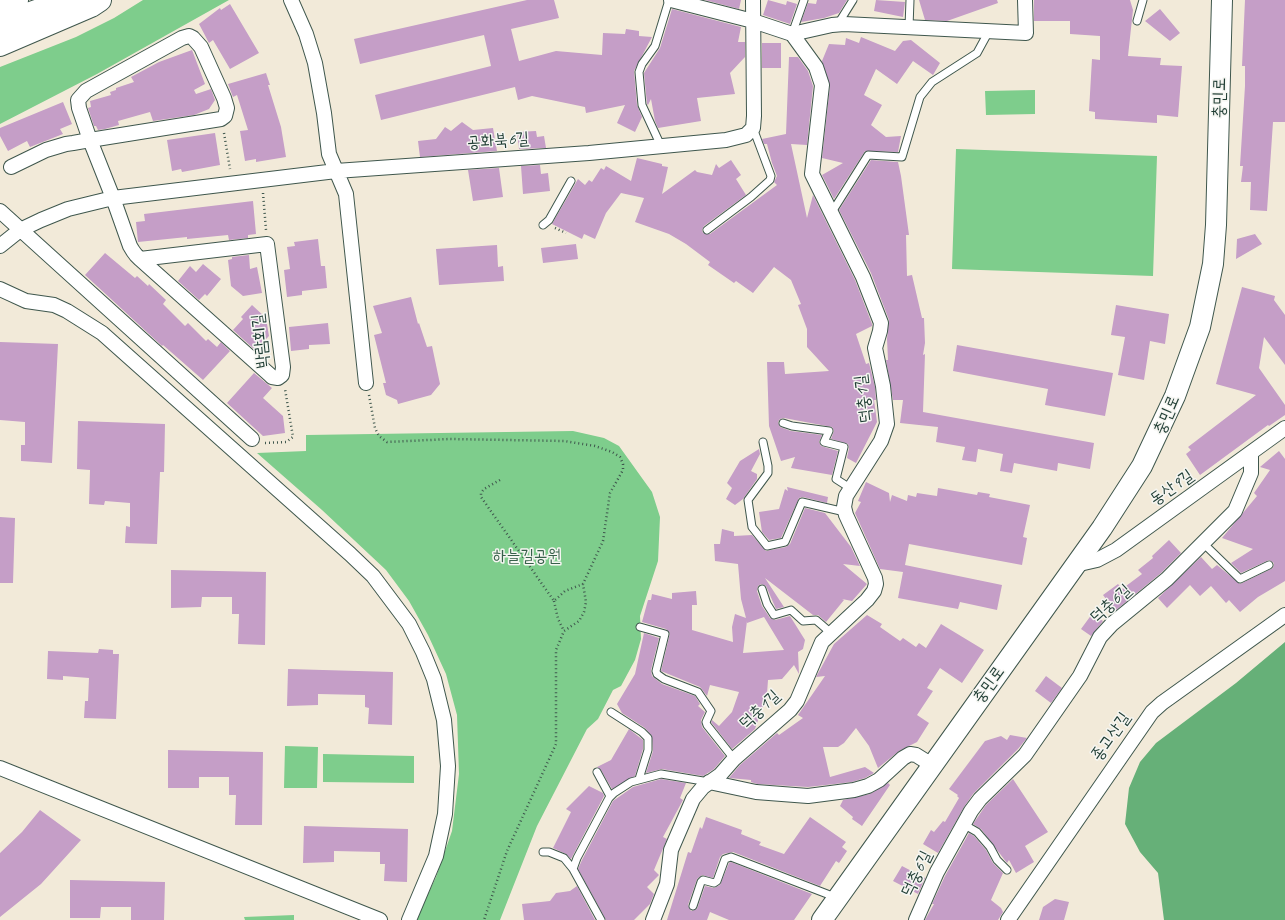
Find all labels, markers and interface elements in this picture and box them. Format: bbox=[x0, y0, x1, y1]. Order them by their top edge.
street label: 충민로 bbox=[1209, 77, 1231, 119]
street label: 공화북6길 bbox=[466, 129, 530, 153]
street label: 박람회길 bbox=[248, 313, 274, 369]
street label: 덕충1길 bbox=[851, 374, 877, 424]
street label: 충민로 bbox=[1150, 392, 1184, 438]
street label: 동산9길 bbox=[1146, 466, 1198, 510]
park label: 하늘길공원 bbox=[493, 547, 561, 567]
street label: 덕충6길 bbox=[1086, 580, 1136, 628]
street label: 충민로 bbox=[969, 662, 1009, 708]
street label: 덕충1길 bbox=[735, 686, 785, 734]
street label: 종고산길 bbox=[1087, 709, 1135, 765]
street label: 덕충6길 bbox=[897, 848, 937, 900]

